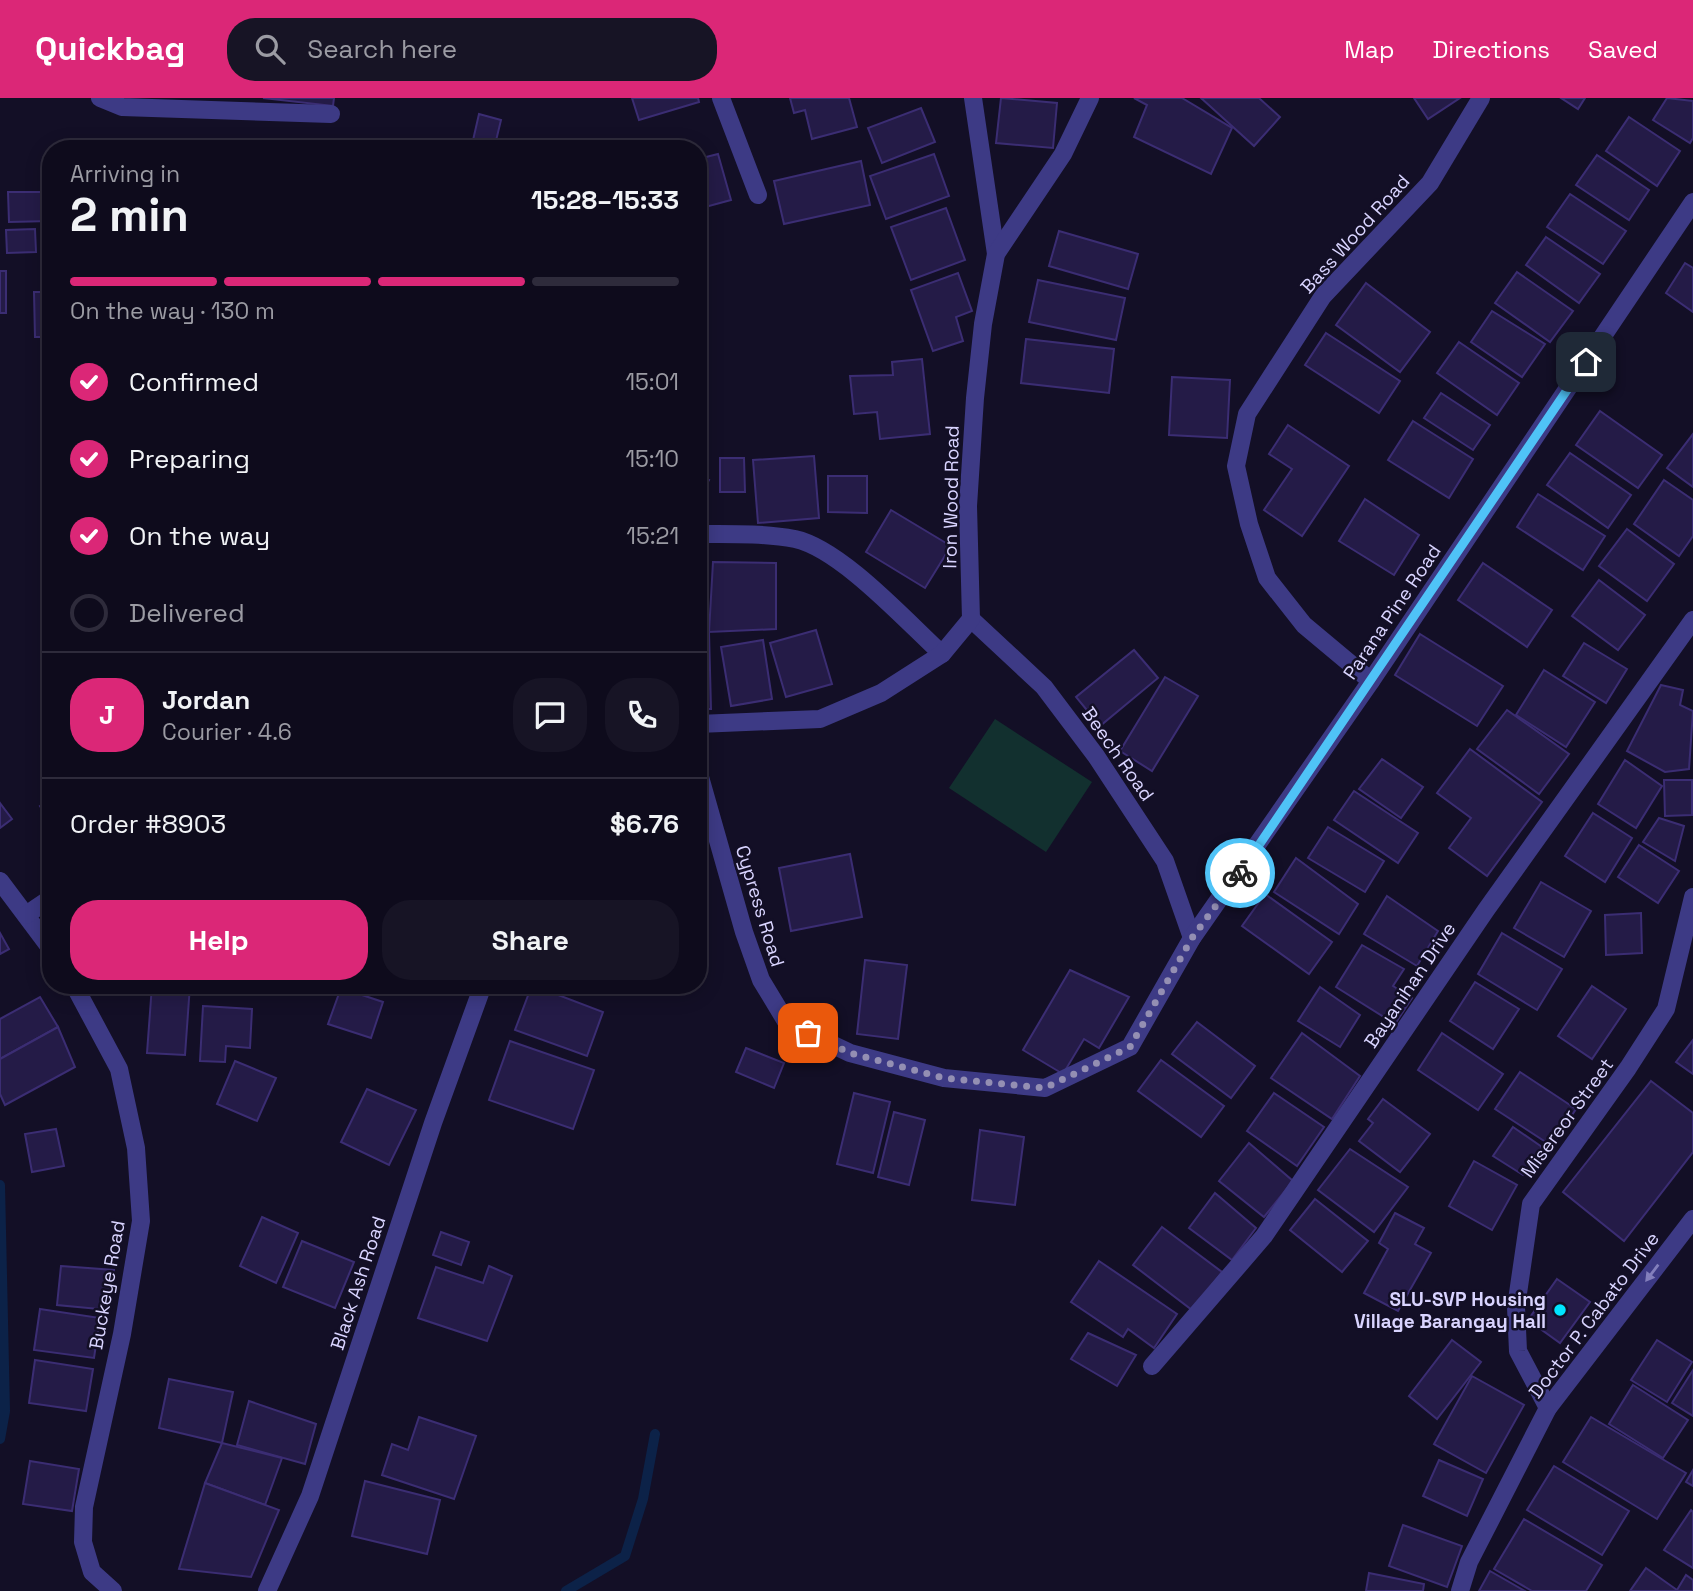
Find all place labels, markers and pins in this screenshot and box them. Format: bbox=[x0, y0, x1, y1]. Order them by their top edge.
pin bbox=[1556, 332, 1616, 392]
pin bbox=[778, 1003, 838, 1063]
place label: SLU-SVP Housing Village Barangay Hall bbox=[1354, 1287, 1546, 1334]
marker: SLU-SVP Housing Village Barangay Hall bbox=[1552, 1302, 1568, 1318]

